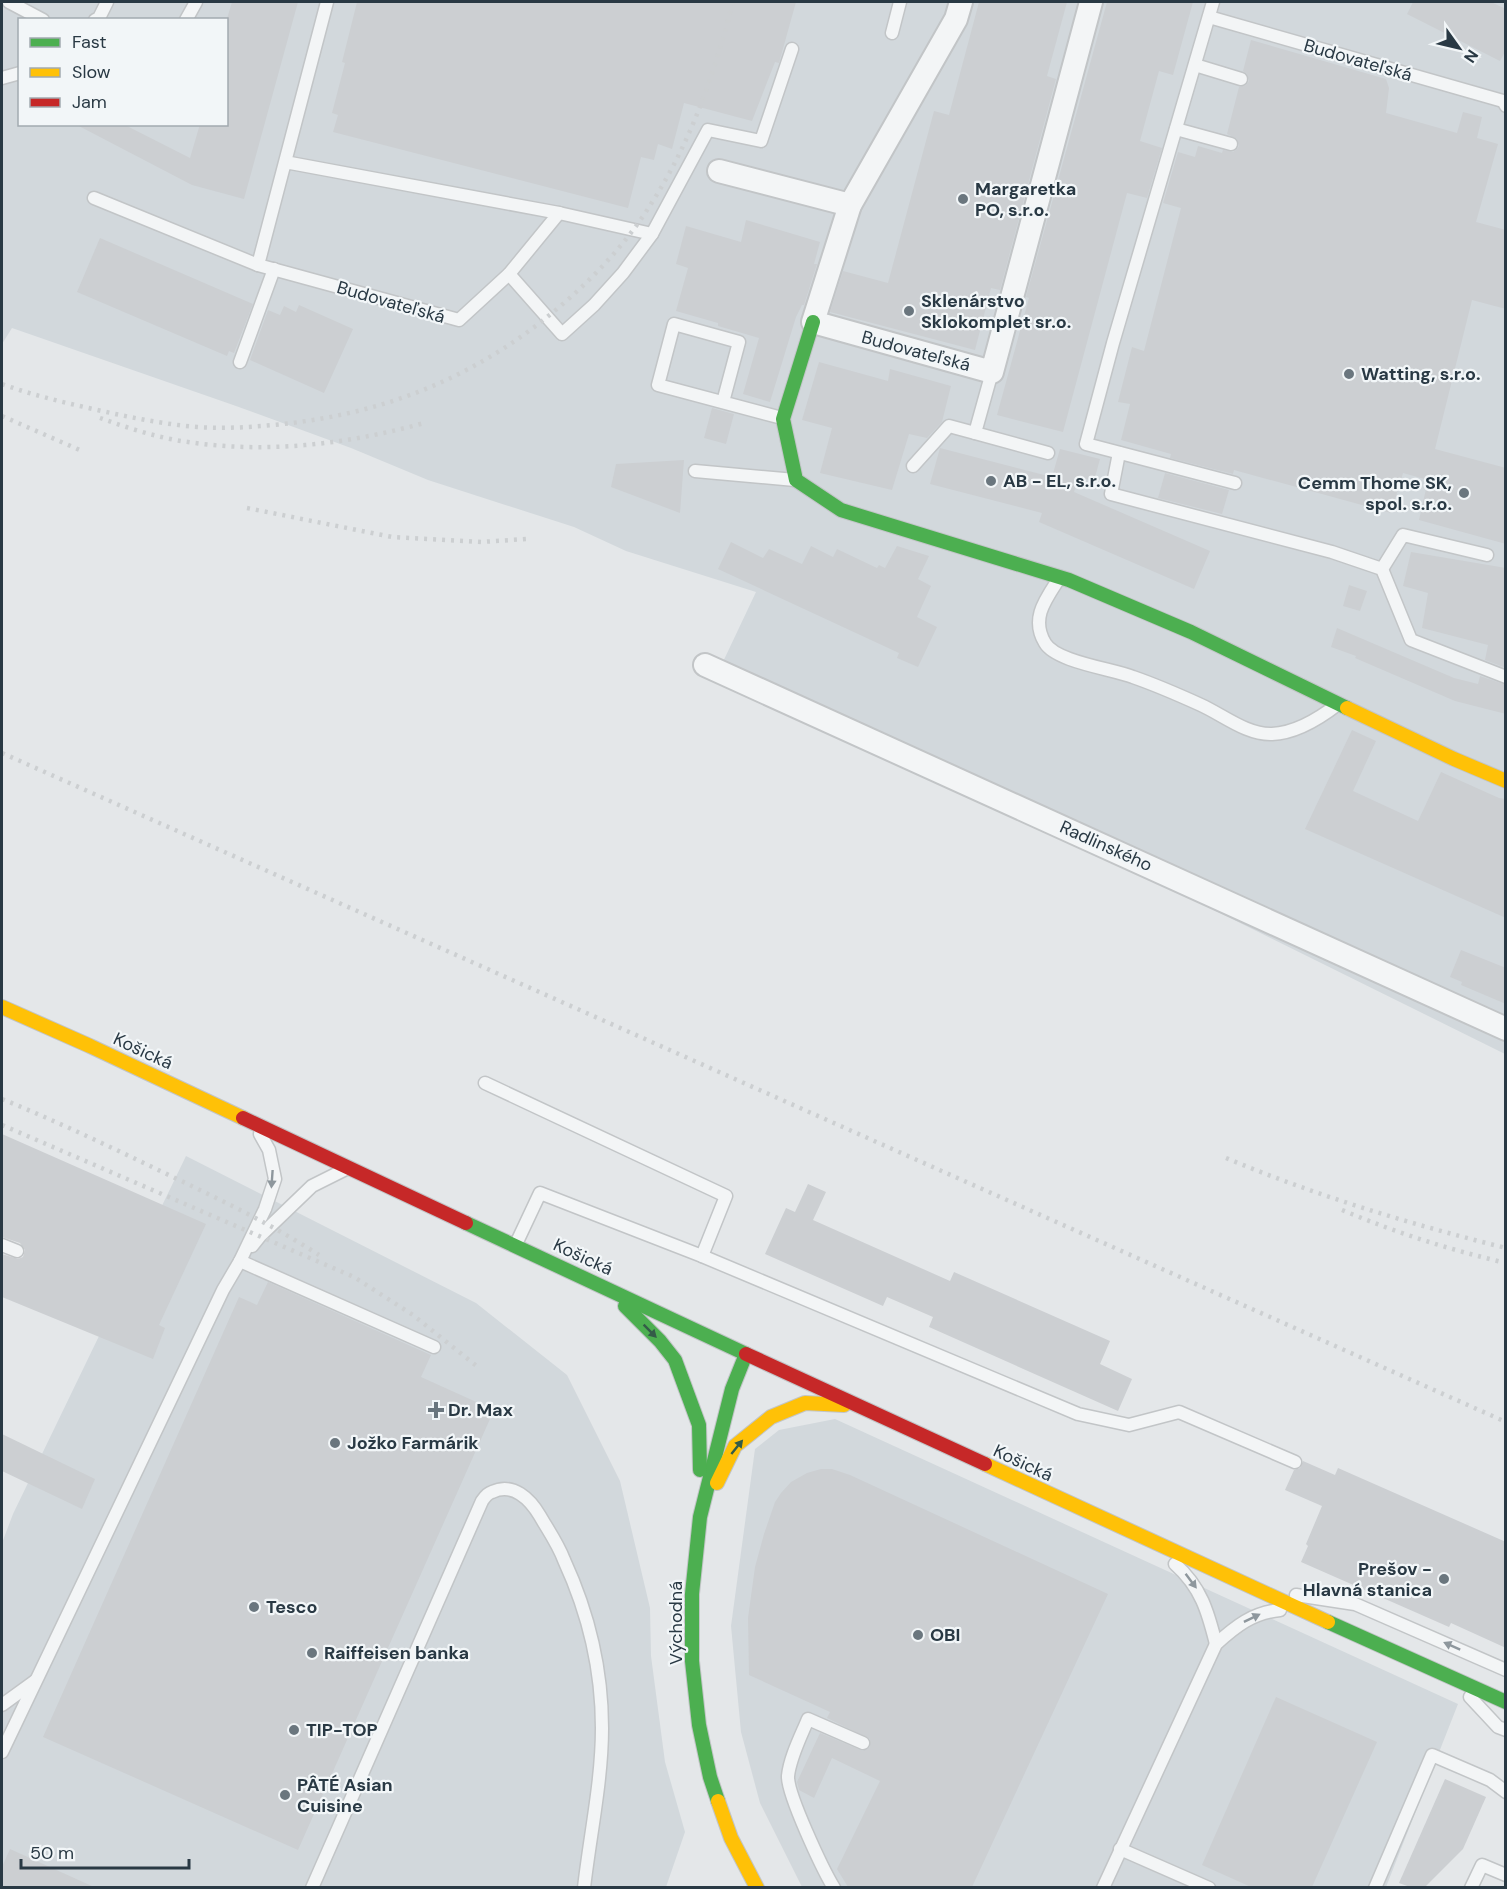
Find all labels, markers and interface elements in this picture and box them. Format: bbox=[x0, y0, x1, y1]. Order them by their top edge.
legend bbox=[18, 18, 228, 126]
north arrow bbox=[1429, 18, 1489, 78]
text: Fast bbox=[72, 30, 107, 54]
street label: Budovateľská bbox=[1301, 33, 1415, 87]
text: N bbox=[1459, 45, 1483, 67]
text: Slow bbox=[72, 60, 111, 84]
text: Jam bbox=[72, 90, 107, 114]
place label: Margaretka PO, s.r.o. bbox=[975, 177, 1076, 222]
marker: Margaretka PO, s.r.o. bbox=[956, 192, 970, 206]
street label: Budovateľská bbox=[334, 275, 448, 329]
place label: Sklenárstvo Sklokomplet sr.o. bbox=[921, 289, 1071, 334]
marker: Sklenárstvo Sklokomplet sr.o. bbox=[902, 304, 916, 318]
street label: Budovateľská bbox=[859, 325, 973, 377]
place label: Watting, s.r.o. bbox=[1361, 362, 1481, 386]
marker: Watting, s.r.o. bbox=[1342, 367, 1356, 381]
place label: AB - EL, s.r.o. bbox=[1003, 469, 1116, 493]
place label: Cemm Thome SK, spol. s.r.o. bbox=[1298, 471, 1452, 516]
marker: AB - EL, s.r.o. bbox=[984, 474, 998, 488]
marker: Cemm Thome SK, spol. s.r.o. bbox=[1457, 486, 1471, 500]
street label: Radlinského bbox=[1056, 815, 1156, 877]
street label: Košická bbox=[109, 1027, 177, 1075]
one-way arrow bbox=[267, 1170, 277, 1189]
street label: Košická bbox=[549, 1233, 617, 1281]
one-way arrow bbox=[643, 1324, 658, 1338]
place label: Dr. Max bbox=[448, 1398, 513, 1422]
marker: Dr. Max bbox=[429, 1403, 443, 1417]
place label: Jožko Farmárik bbox=[347, 1431, 479, 1455]
marker: Jožko Farmárik bbox=[328, 1436, 342, 1450]
one-way arrow bbox=[730, 1439, 743, 1455]
street label: Košická bbox=[989, 1439, 1057, 1487]
place label: Prešov - Hlavná stanica bbox=[1303, 1557, 1432, 1602]
marker: Prešov - Hlavná stanica bbox=[1437, 1572, 1451, 1586]
one-way arrow bbox=[1184, 1573, 1197, 1589]
street label: Východná bbox=[664, 1581, 688, 1665]
place label: Tesco bbox=[266, 1595, 317, 1619]
marker: Tesco bbox=[247, 1600, 261, 1614]
one-way arrow bbox=[1244, 1613, 1261, 1622]
place label: OBI bbox=[930, 1623, 961, 1647]
marker: OBI bbox=[911, 1628, 925, 1642]
place label: Raiffeisen banka bbox=[324, 1641, 469, 1665]
one-way arrow bbox=[1443, 1642, 1460, 1651]
marker: Raiffeisen banka bbox=[305, 1646, 319, 1660]
place label: TIP-TOP bbox=[306, 1718, 378, 1742]
marker: TIP-TOP bbox=[287, 1723, 301, 1737]
place label: PÂTÉ Asian Cuisine bbox=[297, 1773, 393, 1818]
marker: PÂTÉ Asian Cuisine bbox=[278, 1788, 292, 1802]
scale bar bbox=[21, 1832, 189, 1870]
text: 50 m bbox=[30, 1841, 74, 1865]

